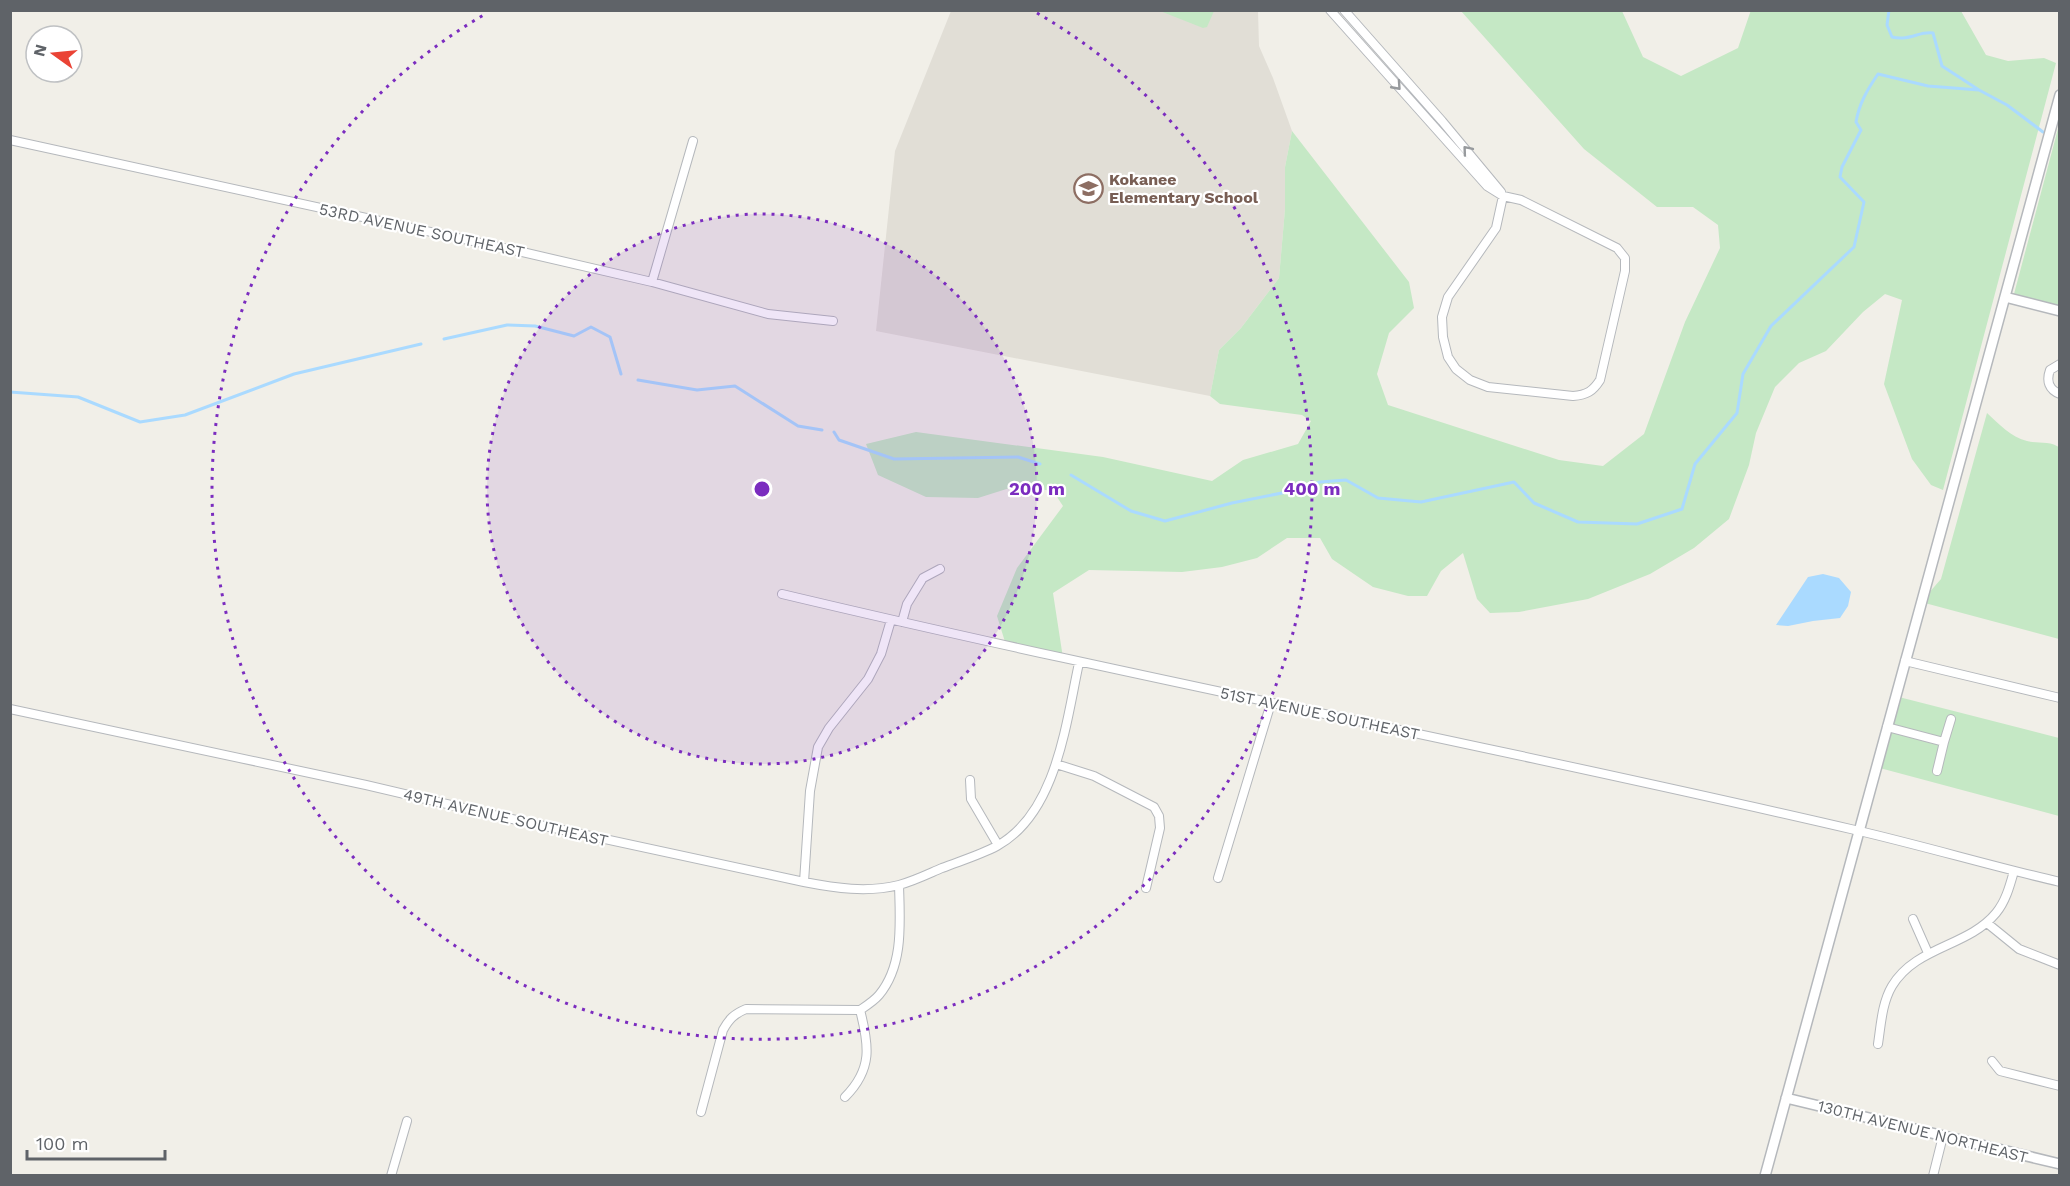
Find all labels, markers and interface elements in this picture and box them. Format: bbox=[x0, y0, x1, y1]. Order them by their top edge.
north arrow bbox=[24, 24, 84, 84]
text: N bbox=[29, 42, 51, 58]
one-way arrow bbox=[1390, 79, 1401, 90]
one-way arrow bbox=[1463, 146, 1474, 157]
place label: Kokanee Elementary School bbox=[1109, 170, 1259, 207]
school or university icon: Kokanee Elementary School bbox=[1072, 172, 1104, 204]
street label: 53RD AVENUE SOUTHEAST bbox=[317, 199, 527, 262]
text: 200 m bbox=[1009, 478, 1065, 499]
text: 400 m bbox=[1284, 478, 1340, 499]
centre of rings bbox=[752, 479, 772, 499]
street label: 51ST AVENUE SOUTHEAST bbox=[1218, 683, 1422, 744]
street label: 49TH AVENUE SOUTHEAST bbox=[402, 785, 610, 850]
street label: 130TH AVENUE NORTHEAST bbox=[1816, 1096, 2030, 1167]
scale bar bbox=[27, 1123, 165, 1161]
text: 100 m bbox=[36, 1133, 89, 1154]

